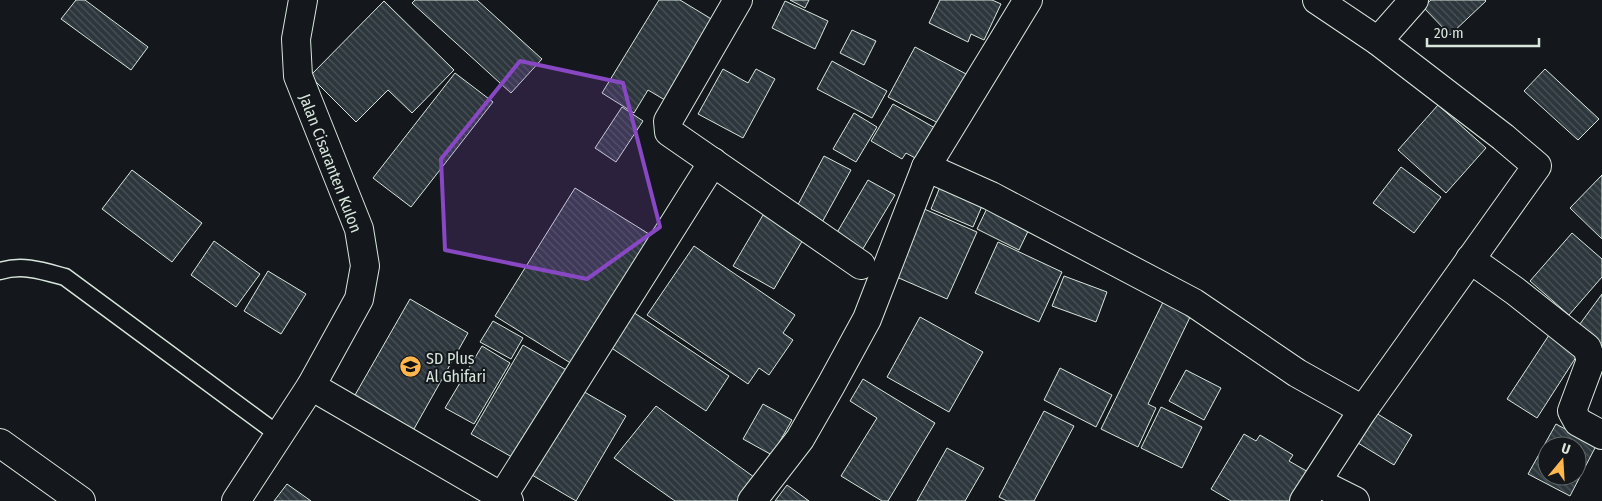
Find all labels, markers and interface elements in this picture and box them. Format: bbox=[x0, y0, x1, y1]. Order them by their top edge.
scale bar bbox=[1427, 15, 1540, 47]
text: 20 m bbox=[1434, 24, 1464, 42]
street label: Jalan Cisaranten Kulon bbox=[295, 91, 366, 235]
place label: SD Plus Al Ghifari bbox=[426, 349, 486, 386]
school or university icon: SD Plus Al Ghifari bbox=[398, 355, 422, 379]
north arrow bbox=[1537, 436, 1587, 486]
text: U bbox=[1559, 440, 1572, 458]

